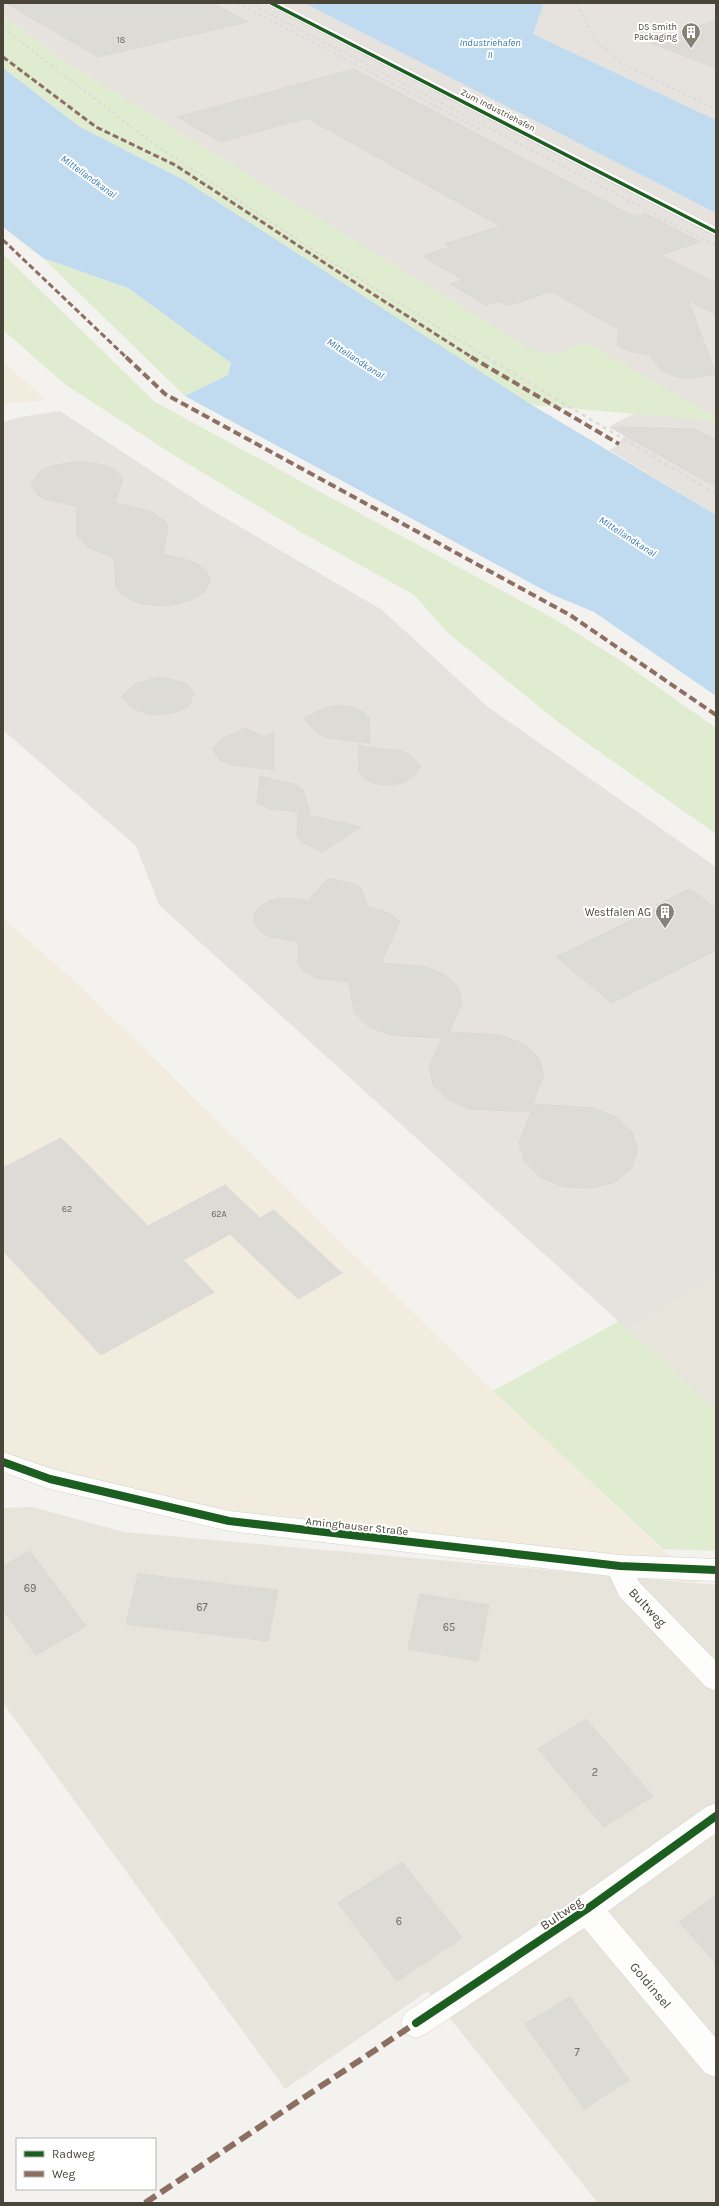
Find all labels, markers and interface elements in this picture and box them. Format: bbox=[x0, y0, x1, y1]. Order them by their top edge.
building icon: DS Smith Packaging bbox=[680, 21, 702, 49]
place label: DS Smith Packaging bbox=[634, 22, 677, 42]
house number: 18 bbox=[117, 35, 126, 45]
water label: Industriehafen II bbox=[459, 37, 521, 61]
street label: Zum Industriehafen bbox=[459, 87, 537, 133]
water label: Mittellandkanal bbox=[58, 153, 119, 201]
water label: Mittellandkanal bbox=[325, 336, 387, 382]
water label: Mittellandkanal bbox=[597, 514, 659, 560]
building icon: Westfalen AG bbox=[654, 901, 676, 929]
place label: Westfalen AG bbox=[585, 906, 651, 919]
house number: 62 bbox=[62, 1204, 72, 1214]
house number: 62A bbox=[211, 1209, 227, 1219]
street label: Aminghauser Straße bbox=[305, 1515, 409, 1538]
house number: 69 bbox=[24, 1582, 36, 1595]
street label: Bultweg bbox=[626, 1585, 670, 1630]
house number: 67 bbox=[196, 1601, 208, 1614]
house number: 65 bbox=[443, 1621, 455, 1634]
house number: 2 bbox=[592, 1766, 598, 1779]
street label: Bultweg bbox=[537, 1893, 586, 1933]
house number: 6 bbox=[396, 1915, 402, 1928]
street label: Goldinsel bbox=[627, 1959, 674, 2011]
house number: 7 bbox=[574, 2046, 580, 2059]
legend bbox=[16, 2138, 156, 2190]
text: Radweg bbox=[52, 2147, 95, 2161]
text: Weg bbox=[52, 2167, 76, 2181]

